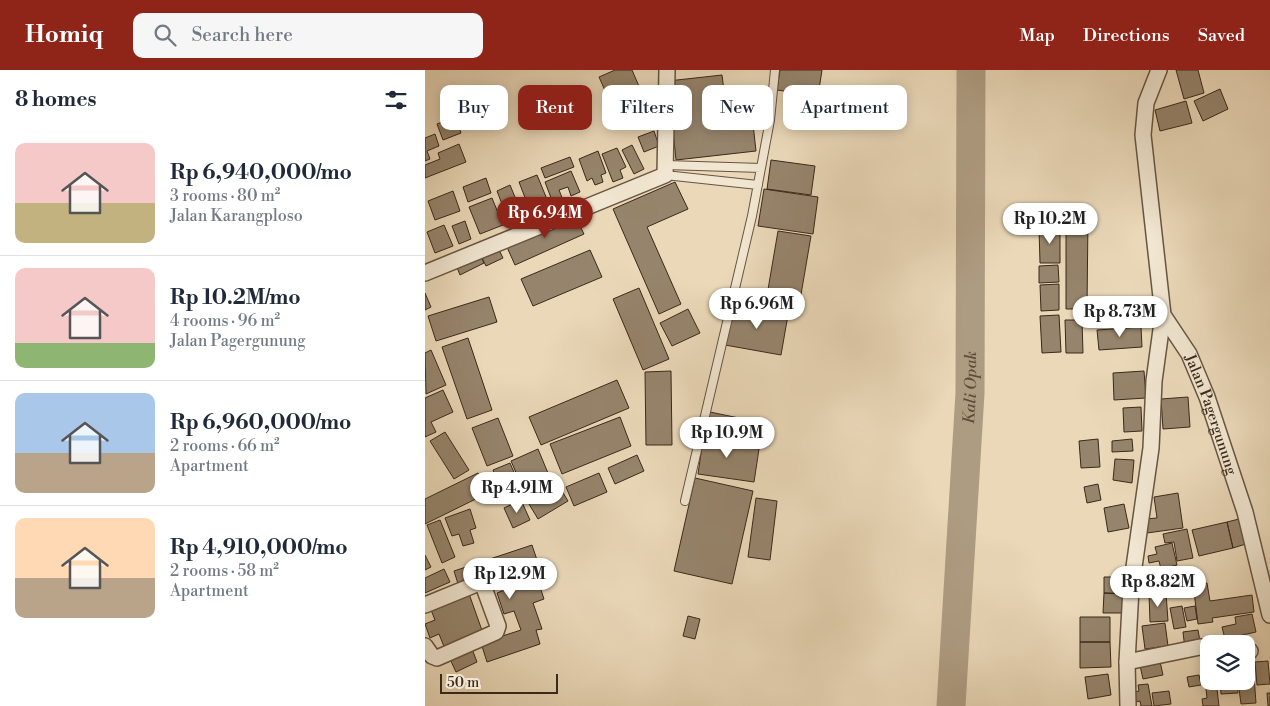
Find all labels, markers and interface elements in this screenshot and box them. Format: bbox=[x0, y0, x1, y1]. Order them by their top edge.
search box bbox=[133, 13, 483, 58]
text: Homiq bbox=[25, 20, 103, 50]
icon: search bbox=[151, 21, 179, 49]
text: Search here bbox=[191, 23, 293, 47]
text: Map bbox=[1019, 24, 1055, 47]
text: Directions bbox=[1083, 24, 1170, 47]
text: Saved bbox=[1198, 24, 1245, 47]
chip: Buy bbox=[440, 85, 508, 130]
chip: Rent bbox=[518, 85, 592, 130]
chip: Filters bbox=[602, 85, 692, 130]
chip: New bbox=[702, 85, 773, 130]
chip: Apartment bbox=[783, 85, 907, 130]
icon: filters bbox=[382, 86, 410, 114]
text: 8 homes bbox=[15, 87, 97, 113]
text: Rp 6,940,000/mo bbox=[170, 160, 352, 186]
icon: home bbox=[55, 163, 115, 223]
text: 3 rooms · 80 m² bbox=[170, 186, 280, 206]
pin: Rp 6.94M bbox=[493, 196, 597, 239]
pin: Rp 10.2M bbox=[998, 202, 1102, 245]
text: Rp 6.94M bbox=[508, 203, 582, 223]
text: Jalan Karangploso bbox=[170, 206, 303, 226]
text: Rp 10.2M bbox=[1014, 209, 1086, 229]
text: Rp 10.2M/mo bbox=[170, 285, 301, 311]
icon: home bbox=[55, 288, 115, 348]
pin: Rp 6.96M bbox=[705, 288, 809, 330]
text: Rp 6.96M bbox=[720, 294, 794, 314]
pin: Rp 8.73M bbox=[1068, 296, 1172, 338]
text: Rp 8.73M bbox=[1084, 302, 1156, 322]
text: 4 rooms · 96 m² bbox=[170, 311, 280, 331]
text: Jalan Pagergunung bbox=[170, 331, 306, 351]
street label: Jalan Pagergunung bbox=[1180, 350, 1241, 478]
water label: Kali Opak bbox=[959, 351, 981, 425]
text: Rp 6,960,000/mo bbox=[170, 410, 351, 436]
icon: home bbox=[55, 413, 115, 473]
pin: Rp 10.9M bbox=[675, 416, 779, 459]
text: Rp 10.9M bbox=[691, 423, 763, 443]
text: 2 rooms · 66 m² bbox=[170, 436, 280, 456]
text: Apartment bbox=[170, 456, 249, 476]
pin: Rp 4.91M bbox=[465, 472, 569, 514]
text: Rp 4.91M bbox=[481, 478, 553, 498]
text: Rp 4,910,000/mo bbox=[170, 535, 348, 561]
icon: home bbox=[55, 538, 115, 598]
pin: Rp 12.9M bbox=[458, 558, 562, 600]
text: 2 rooms · 58 m² bbox=[170, 561, 279, 581]
text: Rp 12.9M bbox=[474, 564, 546, 584]
pin: Rp 8.82M bbox=[1106, 566, 1210, 608]
text: Rp 8.82M bbox=[1121, 572, 1195, 592]
text: Apartment bbox=[170, 581, 249, 601]
map controls bbox=[1200, 635, 1255, 690]
button: layers bbox=[1200, 635, 1255, 690]
scale bar bbox=[440, 671, 557, 694]
text: 50 m bbox=[447, 674, 479, 692]

